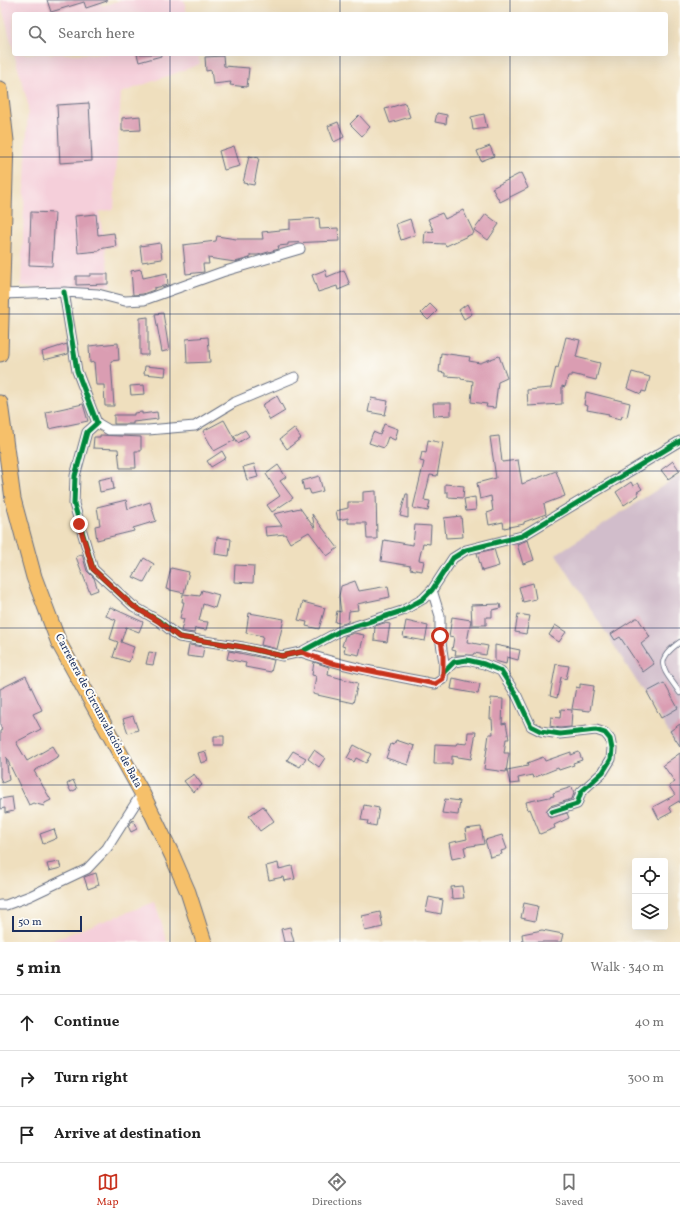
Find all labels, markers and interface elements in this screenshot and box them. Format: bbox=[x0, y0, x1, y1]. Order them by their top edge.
search box bbox=[12, 12, 668, 56]
icon: search bbox=[26, 23, 48, 45]
text: Search here bbox=[58, 24, 135, 45]
route end bbox=[70, 515, 88, 533]
route start bbox=[431, 627, 449, 645]
street label: Carretera de Circunvalación de Bata bbox=[51, 631, 145, 791]
map controls bbox=[632, 858, 668, 930]
button: locate bbox=[632, 858, 668, 894]
button: layers bbox=[632, 894, 668, 930]
scale bar bbox=[12, 914, 82, 933]
text: 50 m bbox=[18, 915, 42, 930]
text: 5 min bbox=[16, 957, 61, 980]
text: Walk · 340 m bbox=[591, 959, 664, 977]
icon: ahead bbox=[16, 1012, 38, 1034]
text: Continue bbox=[54, 1012, 119, 1033]
text: 40 m bbox=[635, 1014, 664, 1032]
icon: right bbox=[16, 1068, 38, 1090]
text: Turn right bbox=[54, 1068, 128, 1089]
text: 300 m bbox=[628, 1070, 664, 1088]
icon: arrive bbox=[16, 1124, 38, 1146]
text: Arrive at destination bbox=[54, 1124, 201, 1145]
tab: Map bbox=[97, 1171, 119, 1210]
tab: Directions bbox=[312, 1171, 362, 1210]
tab: Saved bbox=[555, 1171, 583, 1210]

